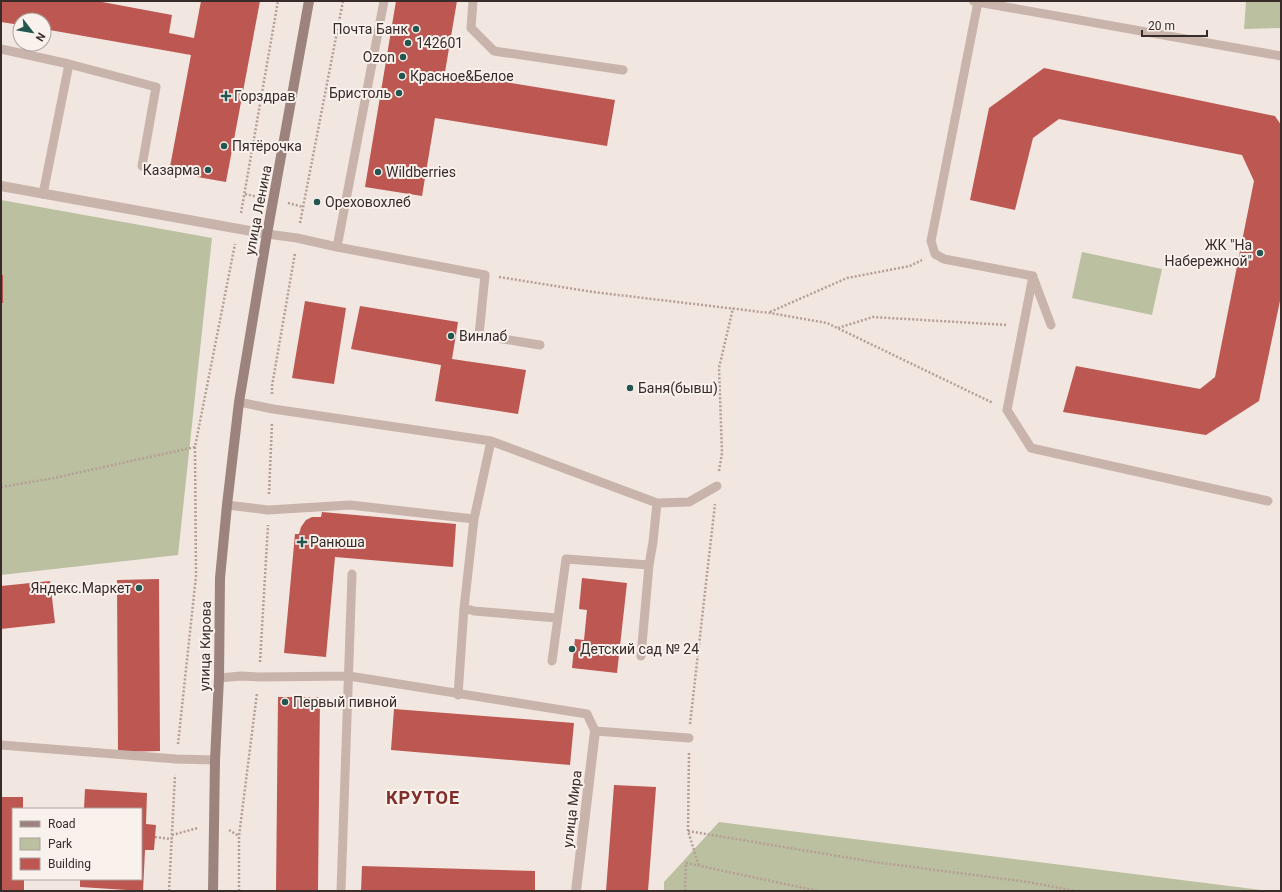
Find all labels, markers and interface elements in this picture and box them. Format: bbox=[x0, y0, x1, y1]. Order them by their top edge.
north arrow bbox=[12, 12, 52, 52]
scale bar bbox=[1142, 12, 1207, 38]
text: 20 m bbox=[1148, 19, 1175, 33]
place label: Почта Банк bbox=[333, 21, 408, 37]
marker: Почта Банк bbox=[411, 24, 421, 34]
text: N bbox=[32, 30, 48, 44]
place label: 142601 bbox=[416, 35, 463, 51]
marker: 142601 bbox=[403, 38, 413, 48]
place label: Ozon bbox=[363, 49, 395, 65]
marker: Ozon bbox=[398, 52, 408, 62]
place label: Красное&Белое bbox=[410, 68, 514, 84]
marker: Красное&Белое bbox=[397, 71, 407, 81]
place label: Бристоль bbox=[329, 85, 391, 101]
place label: Горздрав bbox=[234, 88, 295, 104]
marker: Бристоль bbox=[394, 88, 404, 98]
marker: Горздрав bbox=[221, 91, 231, 101]
place label: Пятёрочка bbox=[232, 138, 302, 154]
marker: Пятёрочка bbox=[219, 141, 229, 151]
place label: Казарма bbox=[143, 162, 200, 178]
street label: улица Ленина bbox=[241, 164, 275, 256]
place label: Wildberries bbox=[386, 164, 456, 180]
marker: Казарма bbox=[203, 165, 213, 175]
marker: Wildberries bbox=[373, 167, 383, 177]
place label: Ореховохлеб bbox=[325, 194, 411, 210]
marker: Ореховохлеб bbox=[312, 197, 322, 207]
place label: ЖК "На Набережной" bbox=[1165, 237, 1252, 269]
marker: ЖК "На Набережной" bbox=[1255, 248, 1265, 258]
place label: Винлаб bbox=[459, 328, 508, 344]
marker: Винлаб bbox=[446, 331, 456, 341]
place label: Баня(бывш) bbox=[638, 380, 718, 397]
marker: Баня(бывш) bbox=[625, 383, 635, 393]
place label: Ранюша bbox=[310, 534, 365, 550]
marker: Ранюша bbox=[297, 537, 307, 547]
place label: Яндекс.Маркет bbox=[30, 580, 131, 596]
marker: Яндекс.Маркет bbox=[134, 583, 144, 593]
street label: улица Кирова bbox=[196, 601, 214, 691]
place label: Детский сад № 24 bbox=[580, 641, 699, 657]
marker: Детский сад № 24 bbox=[567, 644, 577, 654]
place label: Первый пивной bbox=[293, 694, 397, 710]
marker: Первый пивной bbox=[280, 697, 290, 707]
street label: улица Мира bbox=[559, 769, 585, 849]
district label: КРУТОЕ bbox=[386, 787, 460, 808]
legend bbox=[12, 808, 142, 880]
text: Road bbox=[48, 817, 76, 831]
text: Park bbox=[48, 837, 73, 851]
text: Building bbox=[48, 857, 91, 871]

